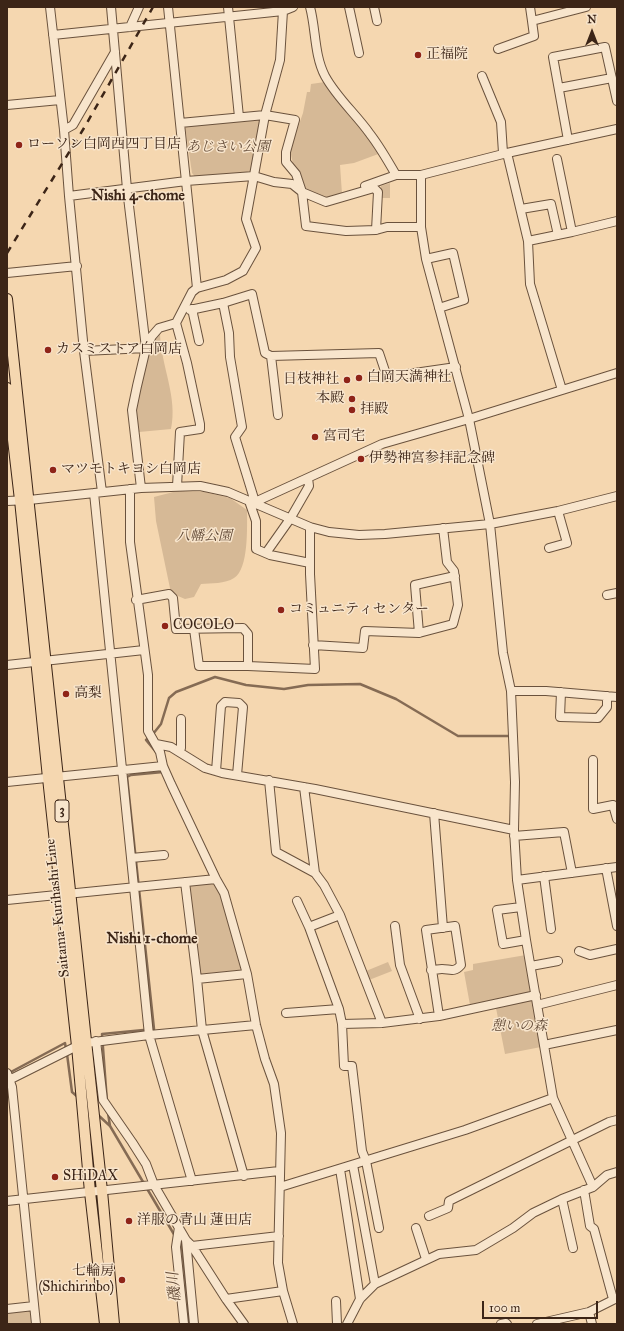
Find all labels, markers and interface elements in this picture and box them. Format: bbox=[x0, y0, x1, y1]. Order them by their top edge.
north arrow bbox=[572, 12, 612, 52]
text: N bbox=[587, 13, 597, 26]
place label: 正福院 bbox=[426, 47, 468, 63]
marker: 正福院 bbox=[413, 50, 423, 60]
place label: ローソン白岡西四丁目店 bbox=[27, 137, 181, 153]
marker: ローソン白岡西四丁目店 bbox=[14, 140, 24, 150]
park label: あじさい公園 bbox=[186, 140, 270, 156]
district label: Nishi 4-chome bbox=[91, 187, 185, 205]
place label: カスミストア白岡店 bbox=[56, 342, 182, 358]
marker: カスミストア白岡店 bbox=[43, 345, 53, 355]
place label: 白岡天満神社 bbox=[367, 370, 451, 386]
place label: 日枝神社 bbox=[283, 372, 339, 388]
marker: 白岡天満神社 bbox=[354, 373, 364, 383]
marker: 日枝神社 bbox=[342, 375, 352, 385]
place label: 本殿 bbox=[316, 391, 344, 407]
marker: 本殿 bbox=[347, 394, 357, 404]
place label: 拝殿 bbox=[360, 402, 388, 418]
marker: 拝殿 bbox=[347, 405, 357, 415]
place label: 宮司宅 bbox=[323, 429, 365, 445]
marker: 宮司宅 bbox=[310, 432, 320, 442]
place label: 伊勢神宮参拝記念碑 bbox=[369, 451, 495, 467]
marker: 伊勢神宮参拝記念碑 bbox=[356, 454, 366, 464]
place label: マツモトキヨシ白岡店 bbox=[61, 462, 201, 478]
marker: マツモトキヨシ白岡店 bbox=[48, 465, 58, 475]
park label: 八幡公園 bbox=[176, 529, 232, 545]
place label: コミュニティセンター bbox=[289, 602, 429, 618]
marker: コミュニティセンター bbox=[276, 605, 286, 615]
place label: COCOLO bbox=[173, 618, 234, 634]
marker: COCOLO bbox=[160, 621, 170, 631]
place label: 高梨 bbox=[74, 686, 102, 702]
marker: 高梨 bbox=[61, 689, 71, 699]
road number: 3 bbox=[55, 800, 69, 822]
street label: Saitama-Kurihashi Line bbox=[42, 838, 74, 978]
district label: Nishi 1-chome bbox=[106, 930, 198, 948]
park label: 憩いの森 bbox=[491, 1019, 547, 1035]
place label: SHiDAX bbox=[63, 1169, 118, 1185]
marker: SHiDAX bbox=[50, 1172, 60, 1182]
place label: 洋服の青山 蓮田店 bbox=[137, 1213, 252, 1229]
marker: 洋服の青山 蓮田店 bbox=[124, 1216, 134, 1226]
place label: 七輪房 (Shichirinbo) bbox=[38, 1264, 114, 1296]
water label: 磯川 bbox=[164, 1271, 186, 1303]
marker: 七輪房 (Shichirinbo) bbox=[117, 1275, 127, 1285]
scale bar bbox=[484, 1293, 600, 1319]
text: 100 m bbox=[489, 1301, 520, 1315]

